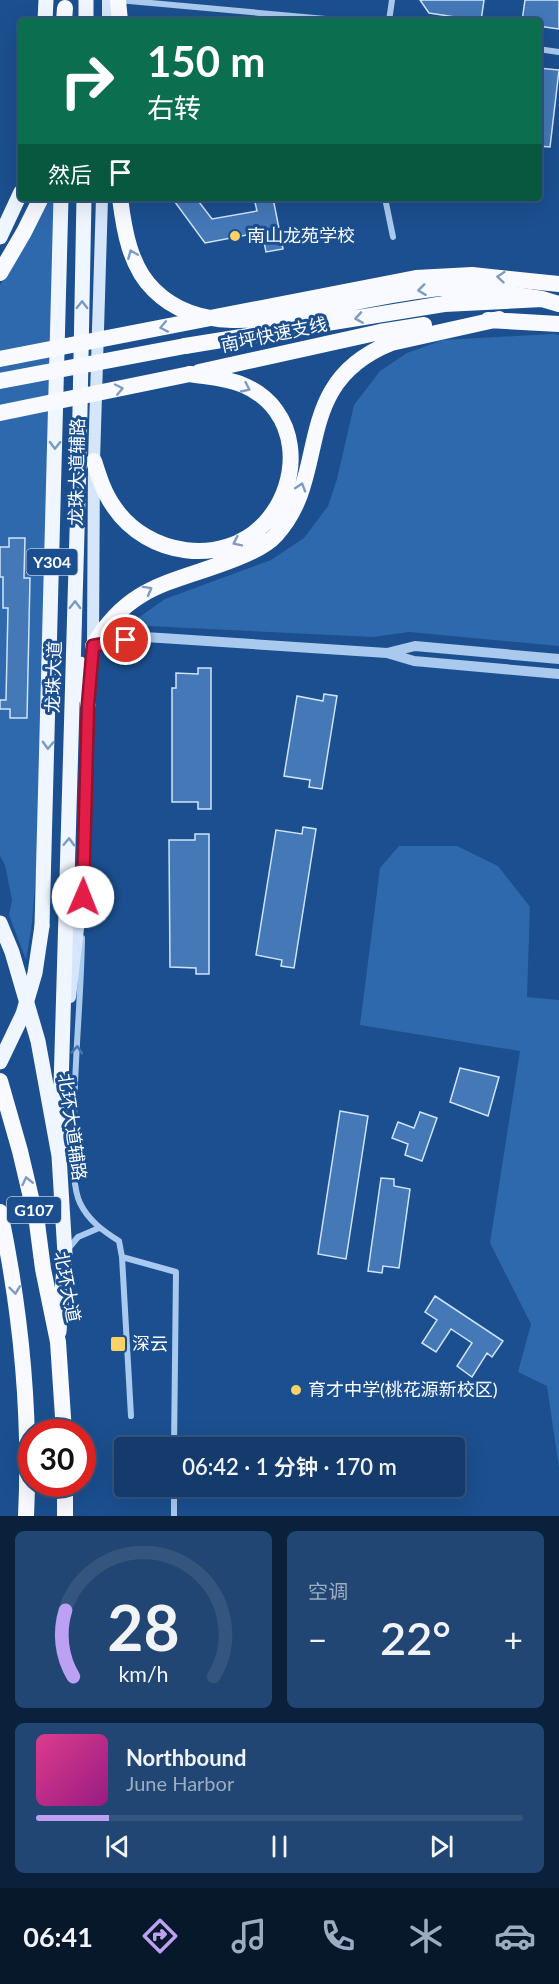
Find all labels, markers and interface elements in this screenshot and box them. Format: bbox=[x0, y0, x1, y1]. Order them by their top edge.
text: 150 m bbox=[147, 36, 265, 86]
icon: right bbox=[48, 42, 126, 120]
text: 右转 bbox=[147, 91, 201, 124]
icon: arrive bbox=[104, 156, 137, 189]
text: 然后 bbox=[48, 161, 92, 188]
place label: 南山龙苑学校 bbox=[247, 224, 355, 246]
marker: 南山龙苑学校 bbox=[228, 229, 242, 243]
one-way arrow bbox=[127, 249, 139, 260]
one-way arrow bbox=[496, 270, 505, 283]
one-way arrow bbox=[417, 284, 426, 296]
one-way arrow bbox=[76, 301, 88, 310]
one-way arrow bbox=[354, 311, 364, 323]
street label: 南坪快速支线 bbox=[219, 312, 329, 356]
one-way arrow bbox=[159, 320, 169, 333]
one-way arrow bbox=[240, 380, 251, 392]
one-way arrow bbox=[114, 383, 124, 396]
street label: 龙珠大道辅路 bbox=[64, 418, 88, 526]
one-way arrow bbox=[49, 441, 61, 450]
one-way arrow bbox=[294, 482, 306, 493]
one-way arrow bbox=[233, 534, 244, 546]
road number: Y304 bbox=[26, 549, 78, 575]
one-way arrow bbox=[142, 586, 152, 597]
one-way arrow bbox=[69, 601, 81, 610]
pin bbox=[100, 614, 151, 665]
icon: arrive bbox=[109, 623, 142, 656]
street label: 龙珠大道 bbox=[41, 641, 65, 713]
one-way arrow bbox=[42, 741, 54, 750]
one-way arrow bbox=[63, 838, 75, 847]
position arrow bbox=[51, 865, 115, 929]
one-way arrow bbox=[70, 1046, 83, 1055]
street label: 北环大道辅路 bbox=[55, 1072, 91, 1182]
one-way arrow bbox=[22, 1177, 35, 1187]
road number: G107 bbox=[7, 1197, 61, 1223]
street label: 北环大道 bbox=[50, 1249, 86, 1324]
one-way arrow bbox=[9, 1286, 21, 1295]
place label: 深云 bbox=[132, 1332, 168, 1354]
marker: 深云 bbox=[109, 1335, 127, 1353]
place label: 育才中学(桃花源新校区) bbox=[308, 1378, 498, 1400]
marker: 育才中学(桃花源新校区) bbox=[289, 1383, 303, 1397]
speed limit sign: 30 bbox=[18, 1419, 96, 1497]
text: 06:42 · 1 分钟 · 170 m bbox=[182, 1453, 397, 1480]
text: 空调 bbox=[308, 1579, 348, 1603]
text: 28 bbox=[107, 1589, 180, 1664]
text: 22° bbox=[380, 1611, 451, 1665]
text: − bbox=[308, 1619, 327, 1659]
text: + bbox=[504, 1619, 523, 1659]
text: km/h bbox=[118, 1661, 169, 1687]
text: Northbound bbox=[126, 1744, 246, 1771]
text: June Harbor bbox=[126, 1771, 234, 1795]
icon: previous bbox=[101, 1830, 134, 1863]
icon: pause bbox=[263, 1830, 296, 1863]
icon: next bbox=[425, 1830, 458, 1863]
icon: directions bbox=[139, 1915, 181, 1957]
icon: music bbox=[228, 1915, 270, 1957]
icon: phone bbox=[317, 1915, 359, 1957]
icon: climate bbox=[405, 1915, 447, 1957]
icon: car bbox=[494, 1915, 536, 1957]
text: 06:41 bbox=[23, 1920, 93, 1953]

